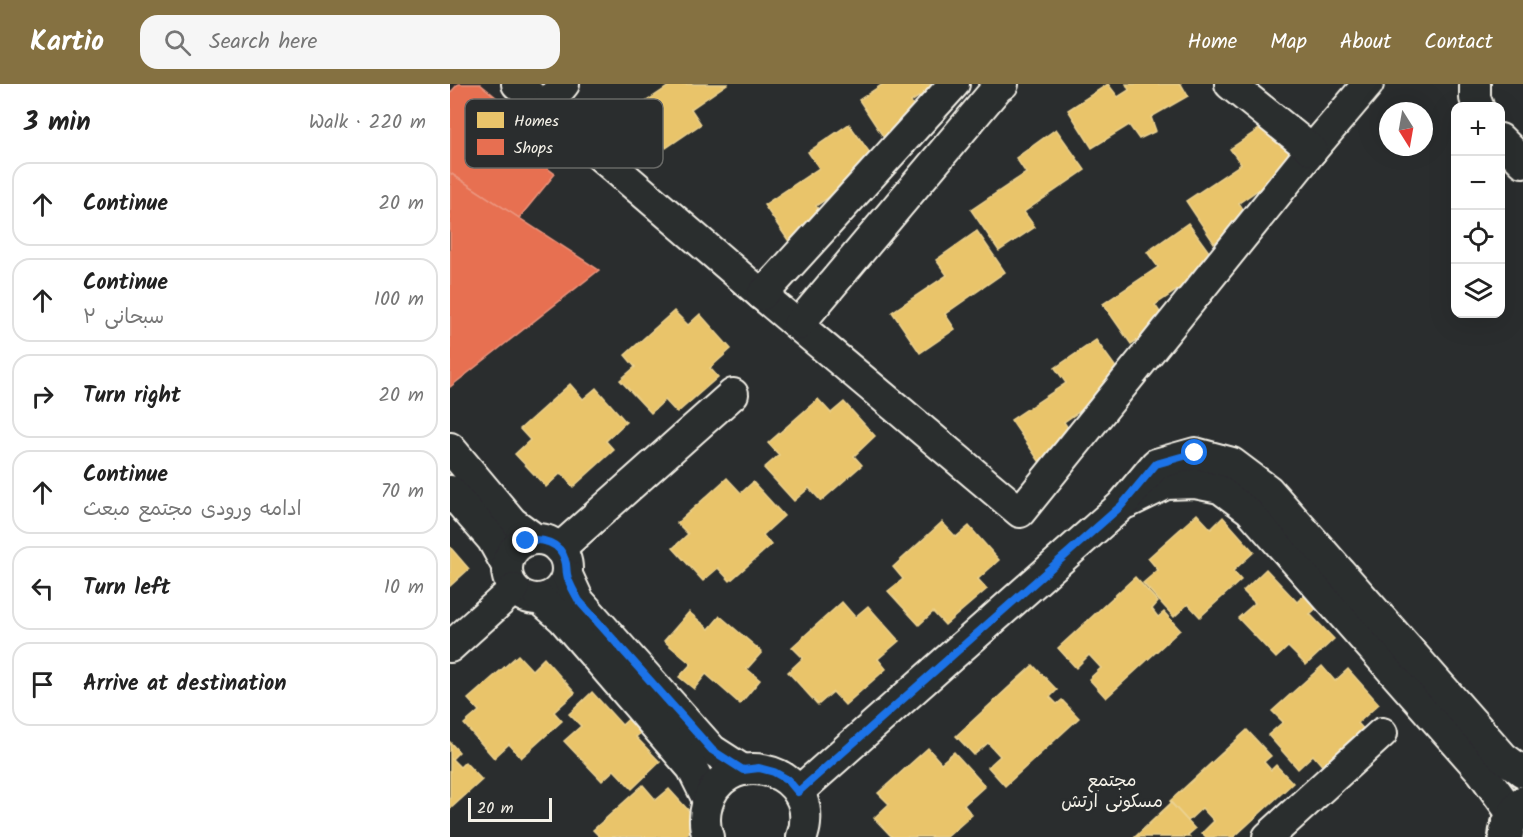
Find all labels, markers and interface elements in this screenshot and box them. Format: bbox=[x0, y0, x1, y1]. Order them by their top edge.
search box bbox=[140, 15, 560, 69]
text: Kartio bbox=[30, 20, 104, 65]
text: Search here bbox=[209, 25, 317, 60]
icon: search bbox=[161, 26, 194, 59]
text: Home bbox=[1188, 26, 1237, 59]
text: Map bbox=[1270, 26, 1307, 59]
text: About bbox=[1340, 26, 1391, 59]
text: Contact bbox=[1424, 26, 1493, 59]
legend bbox=[465, 99, 663, 168]
text: 3 min bbox=[24, 102, 91, 144]
north arrow bbox=[1379, 102, 1433, 156]
map controls bbox=[1451, 102, 1505, 318]
button: + bbox=[1451, 102, 1505, 156]
text: Walk · 220 m bbox=[309, 107, 426, 139]
text: Homes bbox=[514, 109, 559, 134]
text: Shops bbox=[514, 136, 553, 161]
button: − bbox=[1451, 156, 1505, 210]
text: Continue bbox=[83, 187, 168, 222]
icon: ahead bbox=[26, 188, 59, 221]
text: 20 m bbox=[378, 188, 424, 220]
button: locate bbox=[1451, 210, 1505, 264]
button: layers bbox=[1451, 264, 1505, 318]
text: Continue bbox=[83, 266, 168, 301]
icon: ahead bbox=[26, 284, 59, 317]
text: 100 m bbox=[374, 284, 424, 316]
text: سبحانی ۲ bbox=[83, 302, 164, 334]
text: Turn right bbox=[83, 379, 181, 414]
icon: right bbox=[26, 380, 59, 413]
text: 20 m bbox=[378, 380, 424, 412]
route start bbox=[1181, 439, 1207, 465]
text: Continue bbox=[83, 458, 168, 493]
icon: ahead bbox=[26, 476, 59, 509]
text: 70 m bbox=[381, 476, 424, 508]
text: ادامه ورودی مجتمع مبعث bbox=[83, 494, 302, 526]
route end bbox=[512, 527, 538, 553]
text: Turn left bbox=[83, 571, 170, 606]
icon: left bbox=[26, 572, 59, 605]
text: 10 m bbox=[384, 572, 424, 604]
text: Arrive at destination bbox=[83, 667, 286, 702]
icon: arrive bbox=[26, 668, 59, 701]
district label: مجتمع مسکونی ارتش bbox=[1061, 767, 1163, 817]
scale bar bbox=[468, 795, 552, 822]
text: 20 m bbox=[477, 796, 513, 821]

